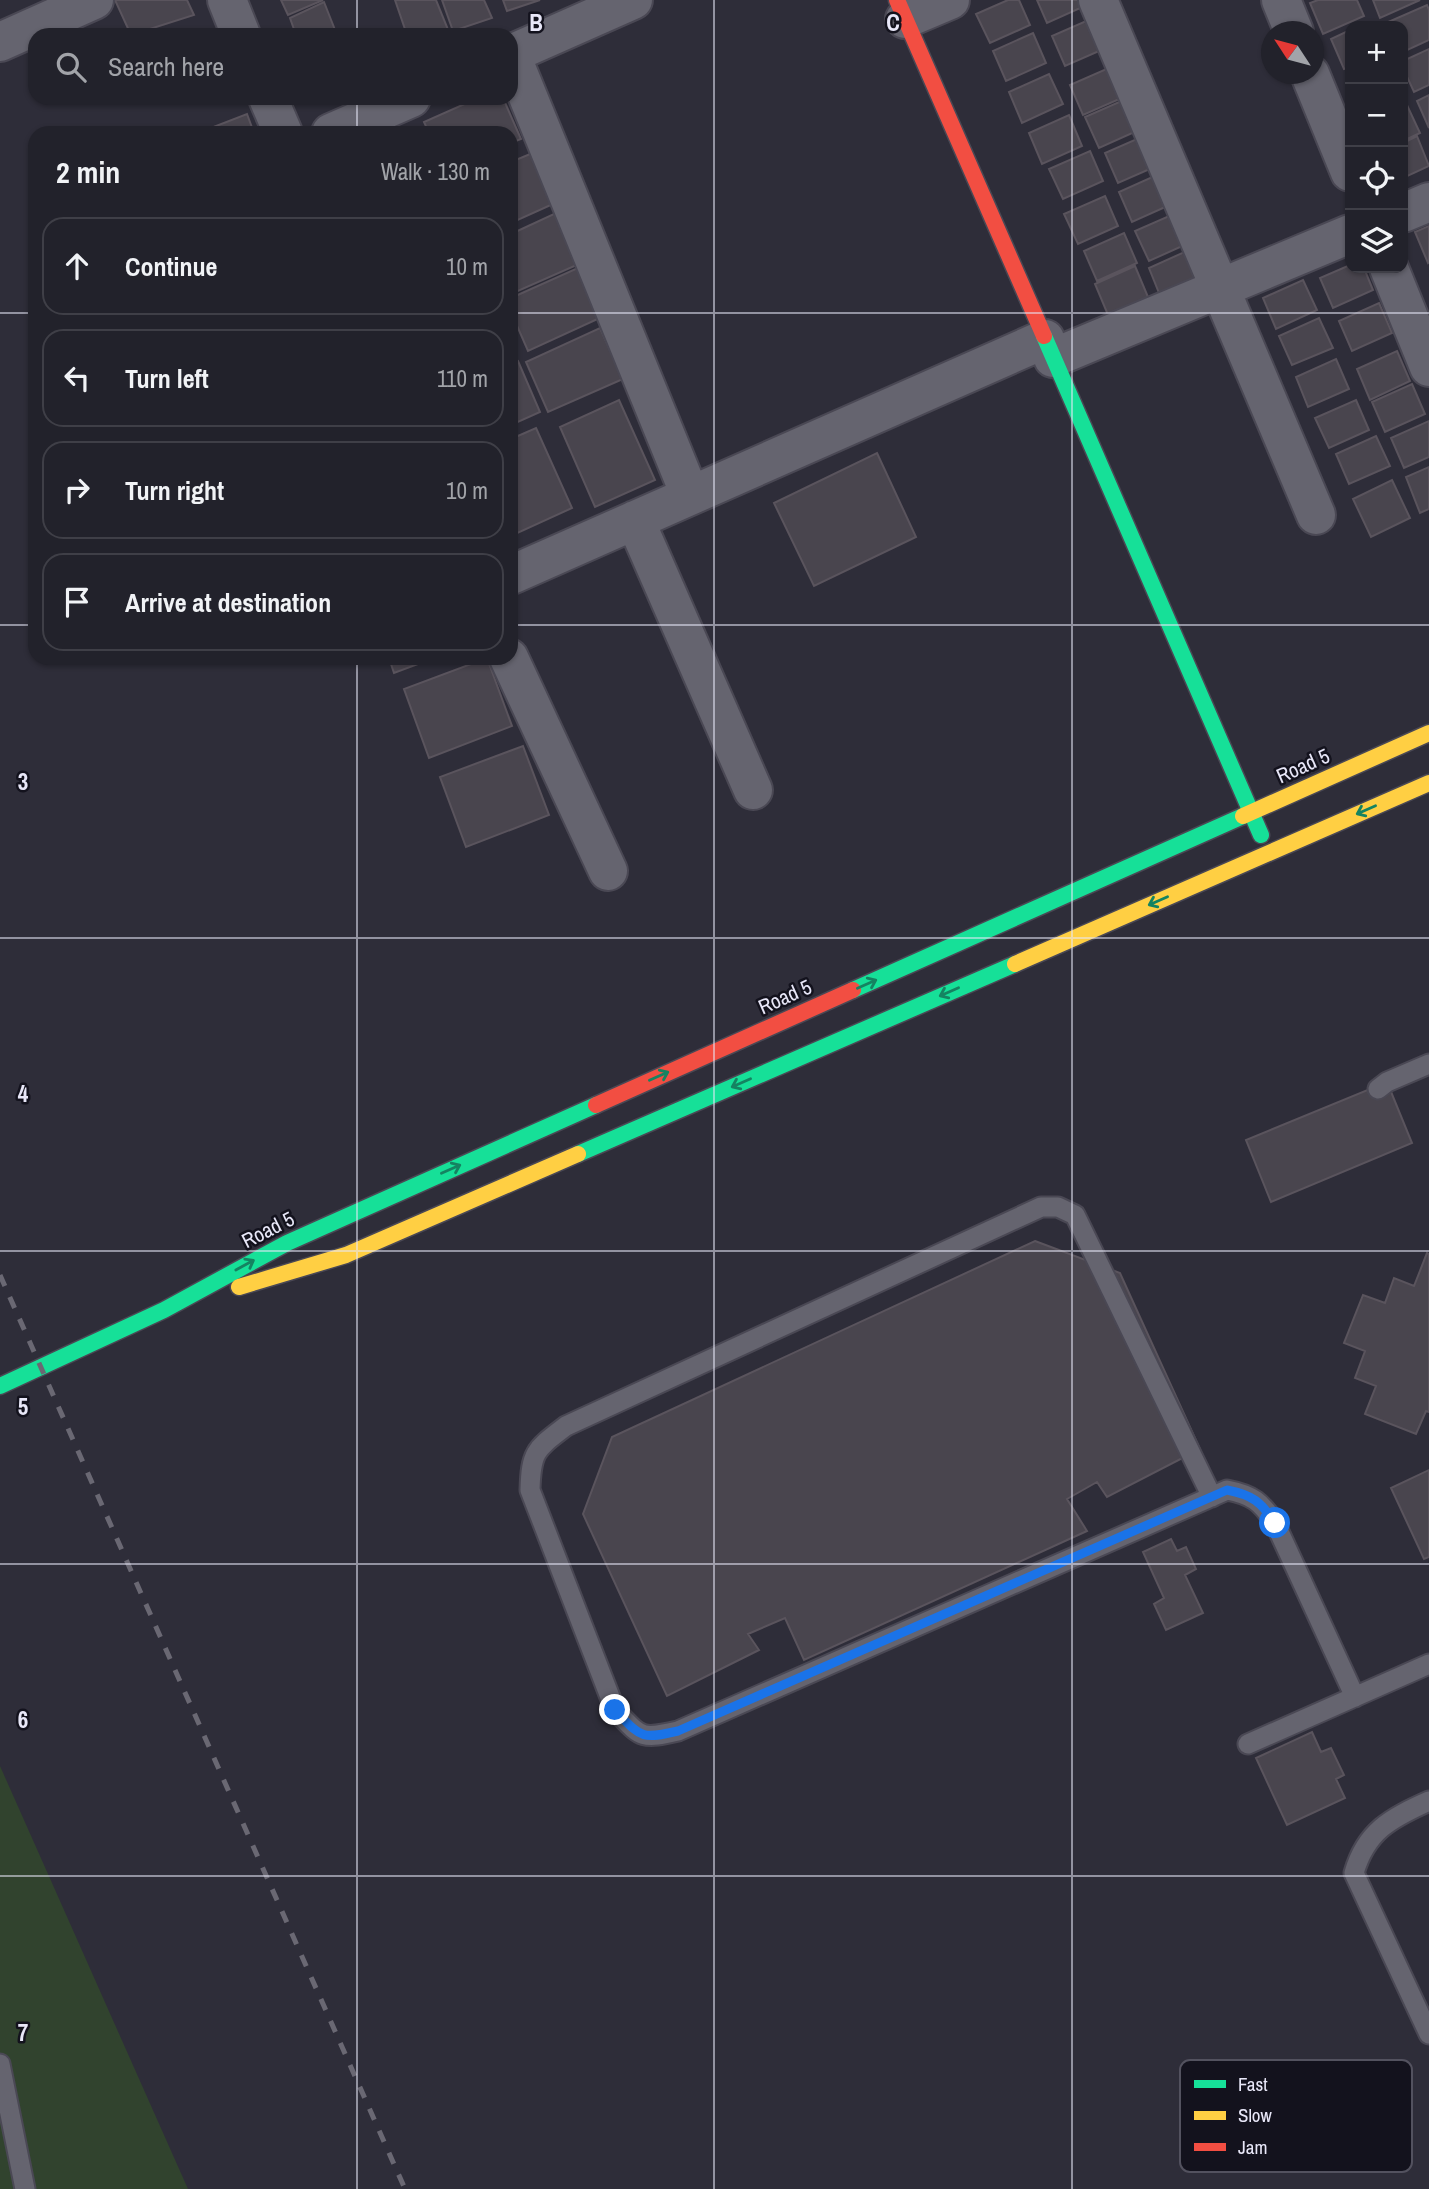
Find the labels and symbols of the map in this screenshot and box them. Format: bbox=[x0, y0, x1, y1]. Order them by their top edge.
text: B bbox=[529, 7, 543, 38]
text: C bbox=[886, 7, 900, 38]
north arrow bbox=[1261, 21, 1324, 84]
street label: Road 5 bbox=[1272, 741, 1334, 790]
text: 3 bbox=[18, 766, 28, 797]
one-way arrow bbox=[1356, 804, 1378, 817]
one-way arrow bbox=[1148, 895, 1169, 908]
street label: Road 5 bbox=[754, 972, 816, 1021]
one-way arrow bbox=[856, 977, 877, 990]
one-way arrow bbox=[939, 986, 961, 999]
one-way arrow bbox=[648, 1069, 669, 1082]
one-way arrow bbox=[731, 1077, 752, 1090]
text: 4 bbox=[18, 1078, 29, 1109]
one-way arrow bbox=[440, 1162, 462, 1175]
street label: Road 5 bbox=[236, 1204, 299, 1255]
one-way arrow bbox=[235, 1258, 255, 1272]
text: 5 bbox=[18, 1391, 28, 1422]
route start bbox=[1259, 1507, 1290, 1538]
route end bbox=[599, 1694, 630, 1725]
text: 6 bbox=[18, 1704, 28, 1735]
text: 7 bbox=[18, 2017, 28, 2048]
legend bbox=[1180, 2060, 1412, 2172]
text: Fast bbox=[1238, 2071, 1268, 2097]
text: Slow bbox=[1238, 2102, 1273, 2128]
text: Jam bbox=[1238, 2134, 1267, 2160]

